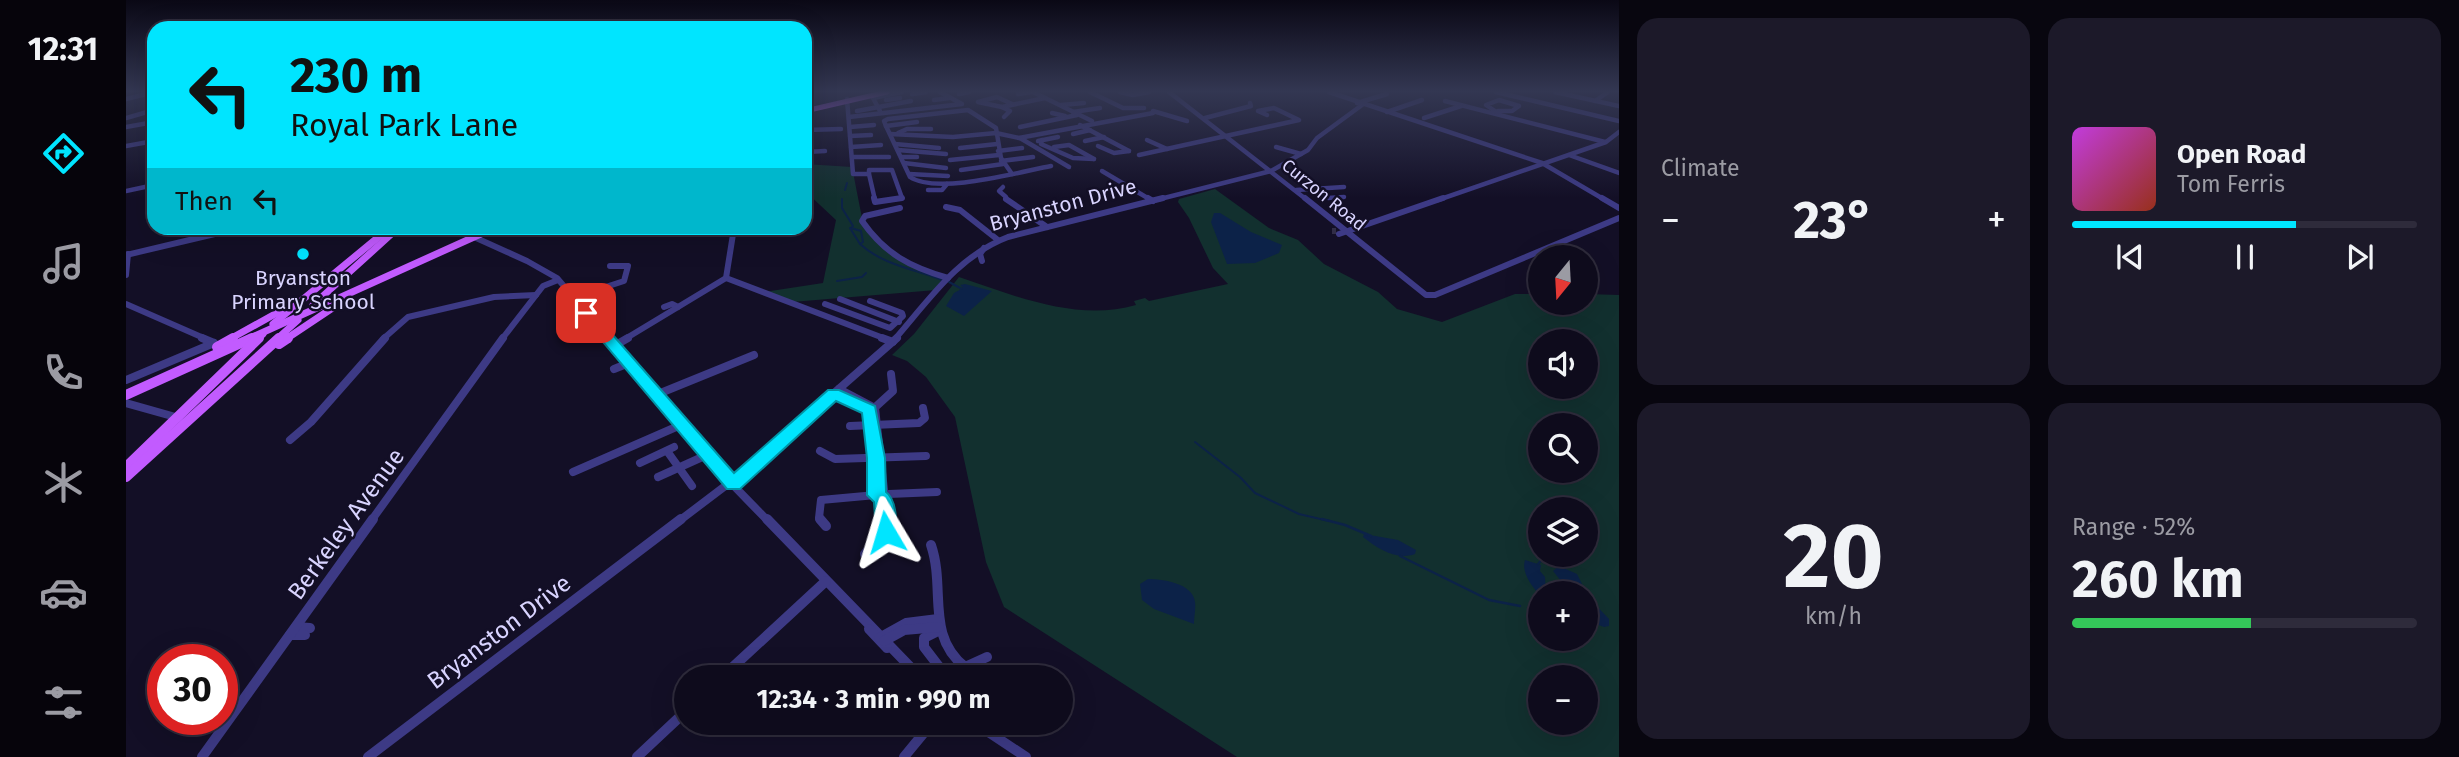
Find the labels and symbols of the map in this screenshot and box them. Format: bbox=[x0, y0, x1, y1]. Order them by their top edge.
street label: Curzon Road bbox=[1277, 154, 1371, 236]
street label: Bryanston Drive bbox=[987, 173, 1139, 237]
north arrow bbox=[1528, 245, 1598, 315]
marker: Bryanston Primary School bbox=[295, 246, 311, 262]
place label: Bryanston Primary School bbox=[231, 265, 375, 315]
pin bbox=[556, 283, 616, 343]
street label: Berkeley Avenue bbox=[282, 443, 410, 605]
position arrow bbox=[849, 495, 923, 569]
street label: Bryanston Drive bbox=[422, 569, 576, 695]
speed limit sign: 30 bbox=[147, 644, 238, 735]

